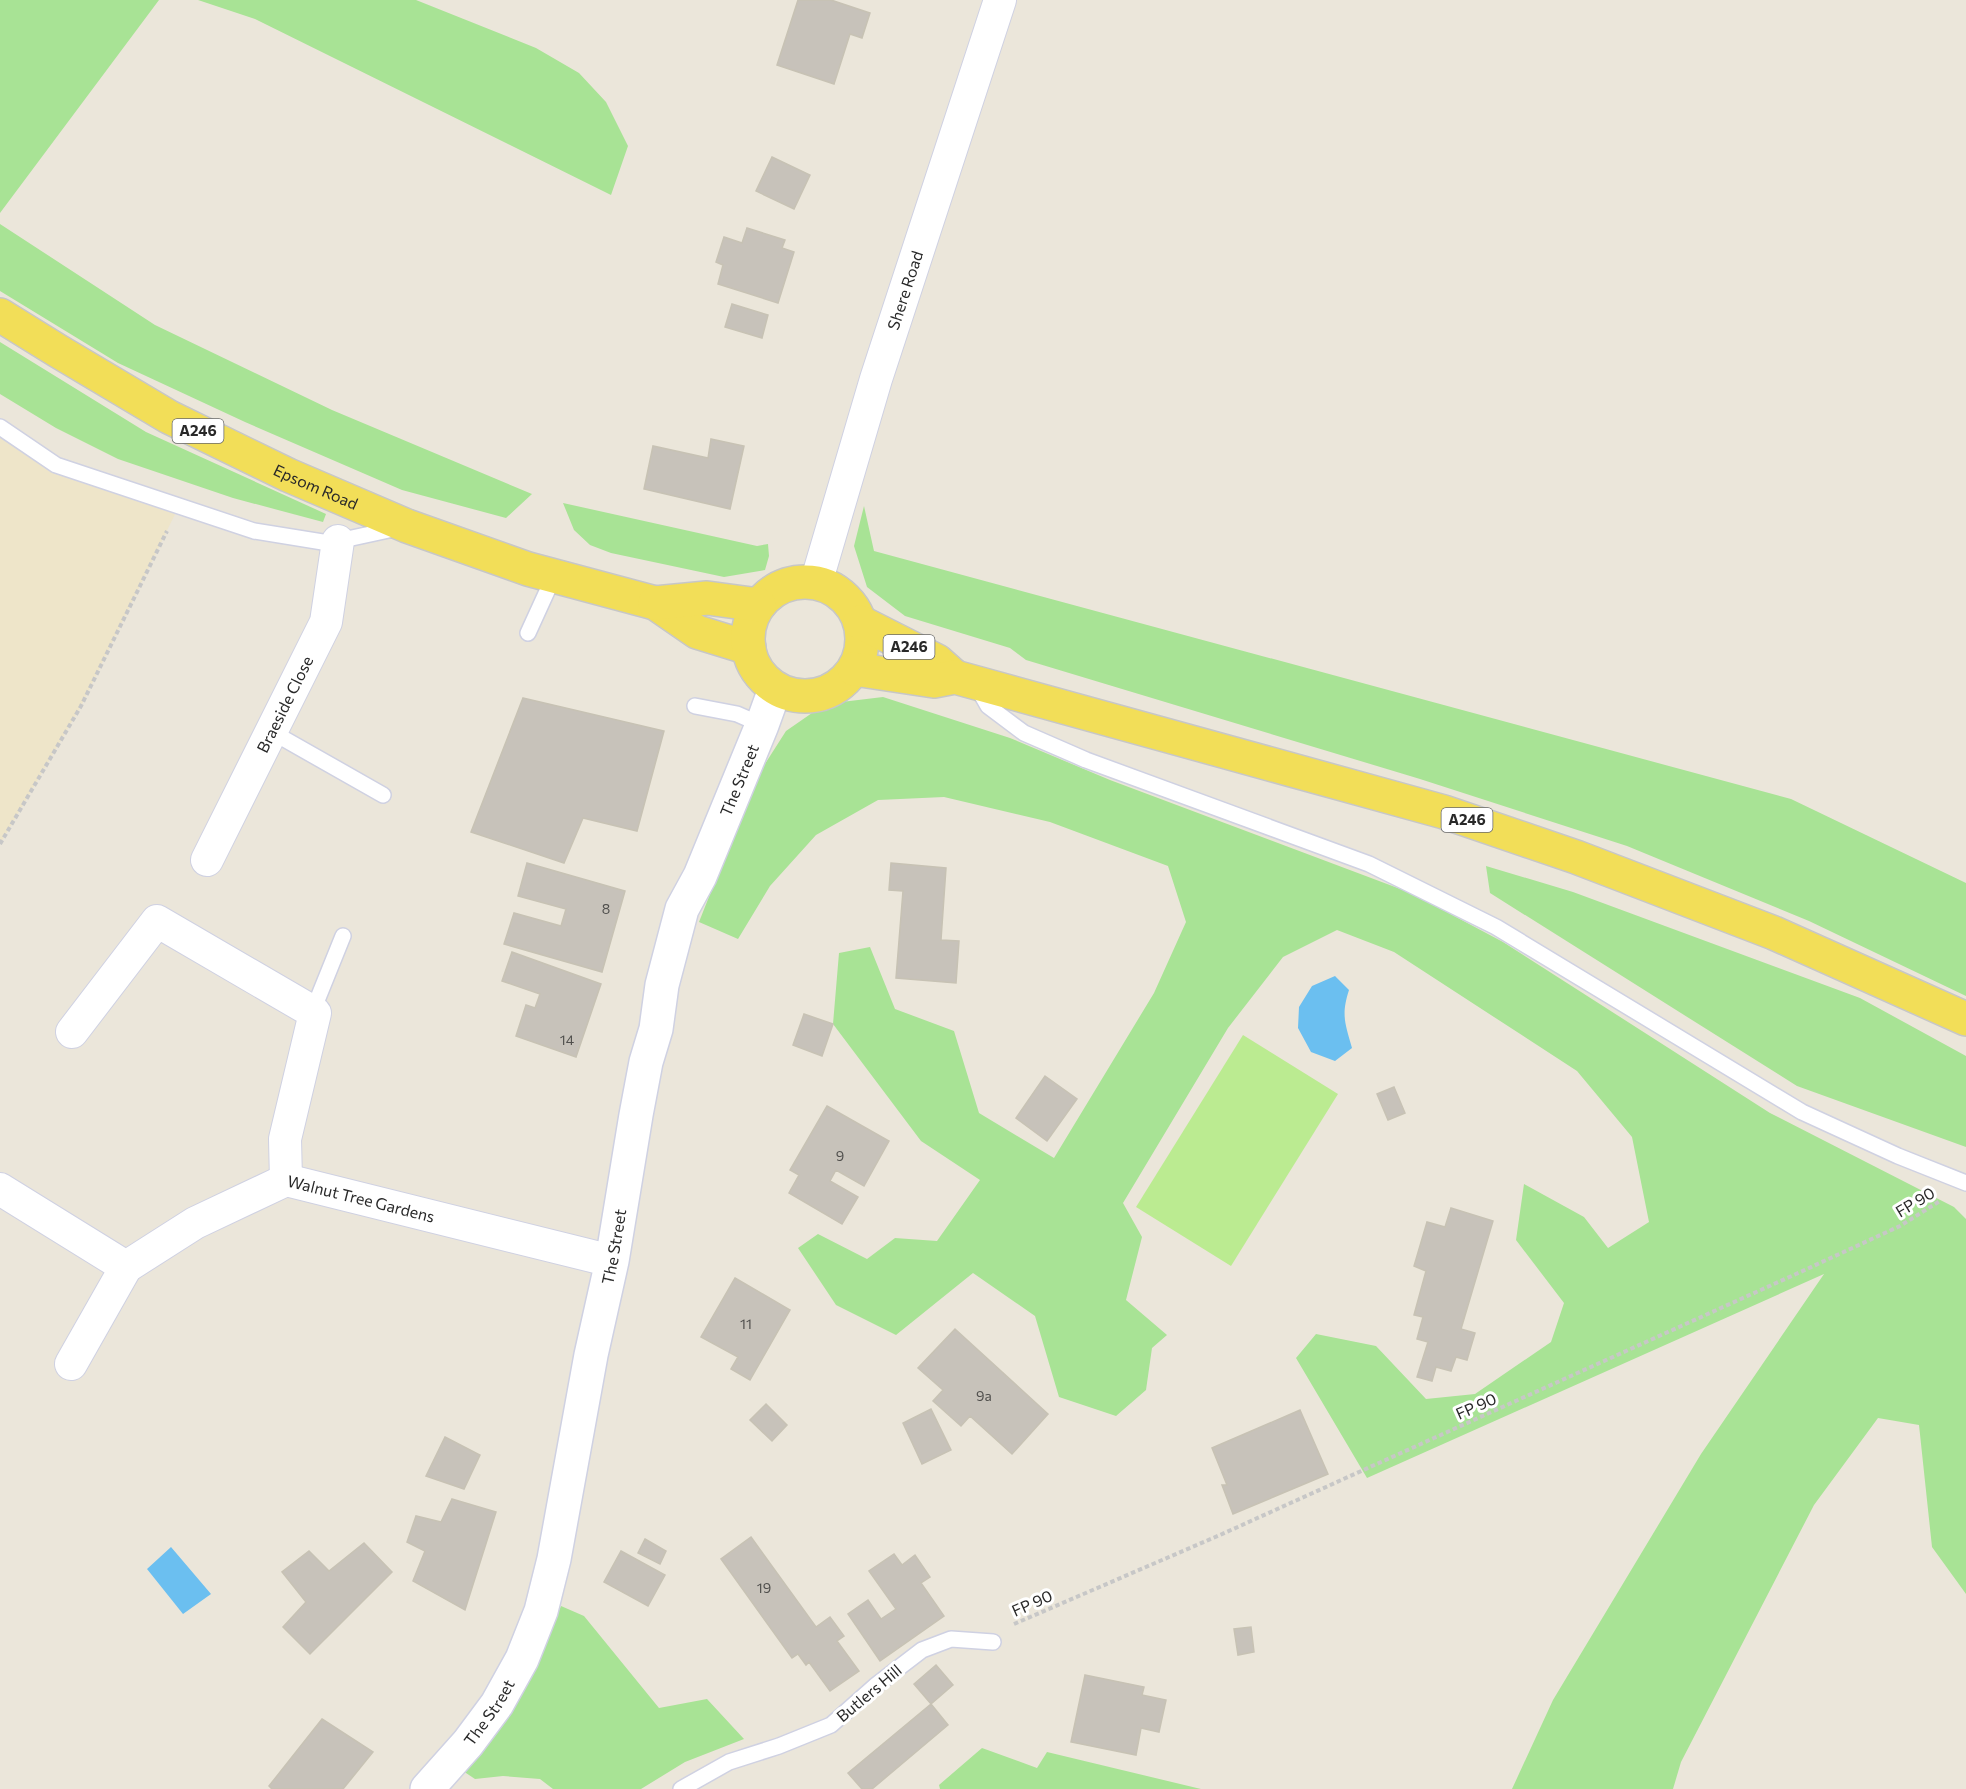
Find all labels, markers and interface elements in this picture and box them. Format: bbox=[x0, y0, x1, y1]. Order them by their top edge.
street label: Shere Road bbox=[883, 248, 926, 332]
road number: A246 bbox=[172, 419, 224, 443]
street label: Epsom Road bbox=[271, 460, 361, 513]
road number: A246 bbox=[884, 635, 934, 659]
street label: Braeside Close bbox=[252, 653, 317, 756]
street label: The Street bbox=[716, 741, 762, 819]
road number: A246 bbox=[1442, 808, 1492, 832]
house number: 8 bbox=[602, 900, 610, 917]
house number: 14 bbox=[560, 1031, 575, 1048]
house number: 9 bbox=[836, 1147, 844, 1164]
street label: Walnut Tree Gardens bbox=[286, 1171, 437, 1226]
street label: FP 90 bbox=[1892, 1182, 1938, 1221]
street label: The Street bbox=[597, 1207, 629, 1286]
house number: 11 bbox=[740, 1315, 752, 1332]
house number: 9a bbox=[976, 1387, 992, 1404]
street label: FP 90 bbox=[1453, 1388, 1499, 1423]
house number: 19 bbox=[757, 1579, 771, 1596]
street label: FP 90 bbox=[1009, 1585, 1055, 1620]
street label: Butlers Hill bbox=[832, 1660, 905, 1725]
street label: The Street bbox=[460, 1675, 518, 1749]

